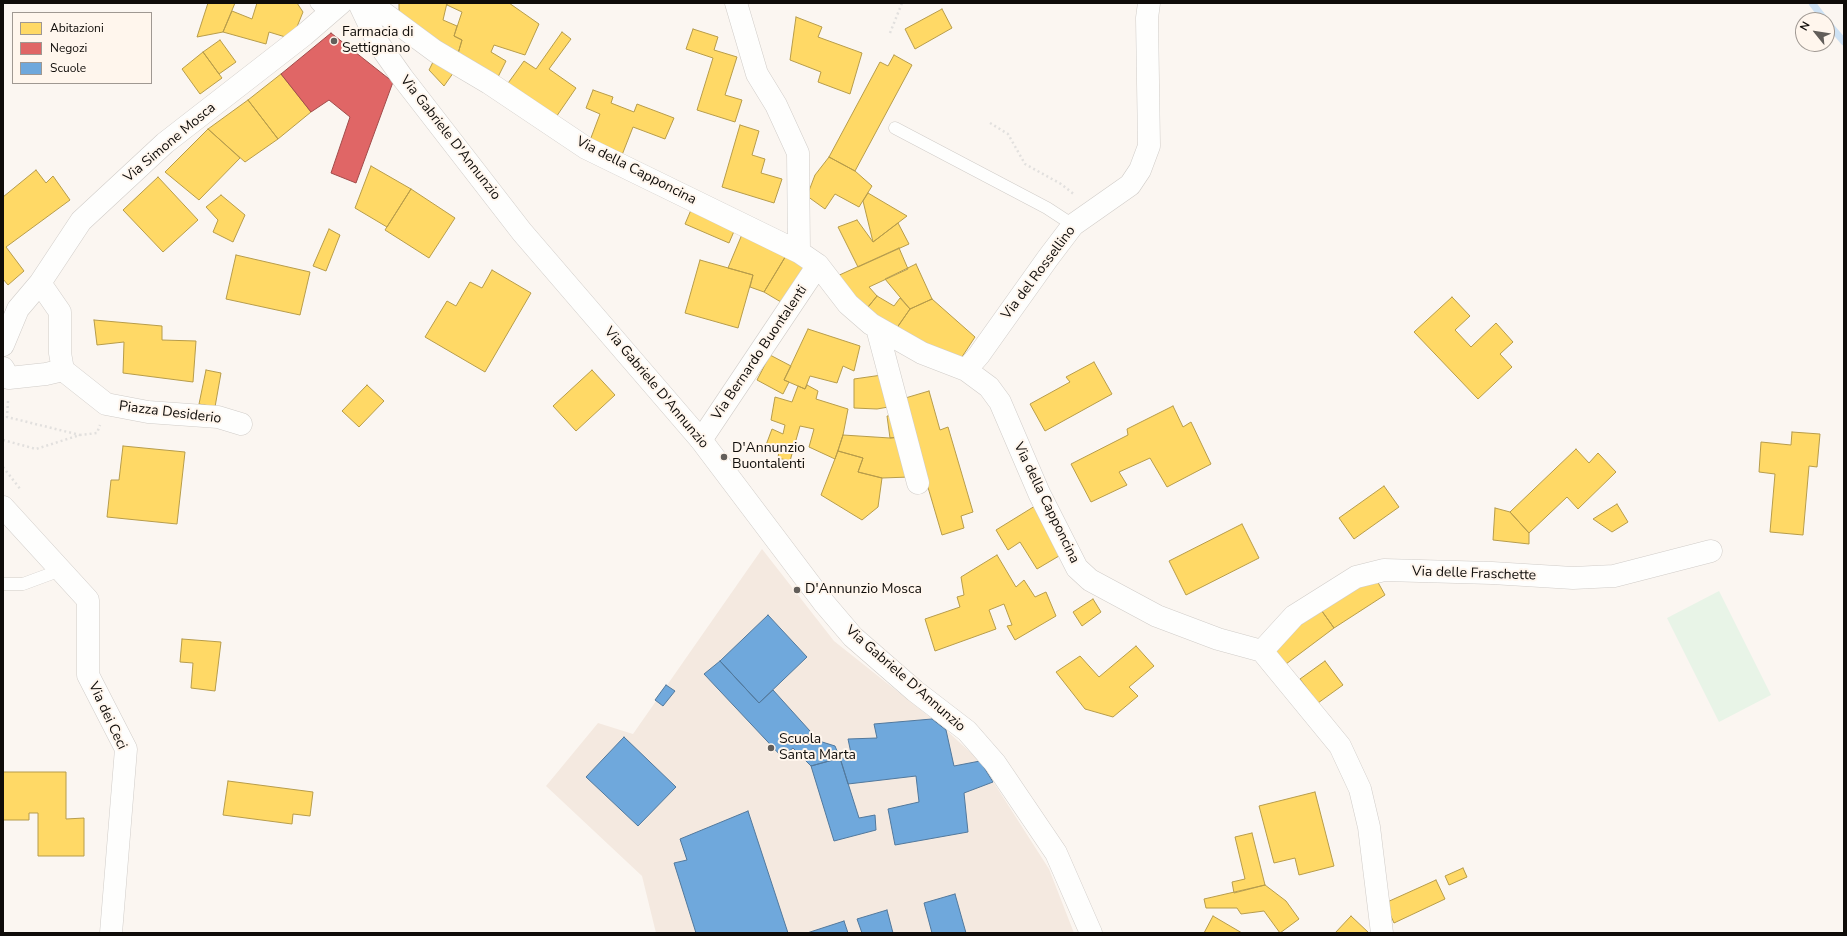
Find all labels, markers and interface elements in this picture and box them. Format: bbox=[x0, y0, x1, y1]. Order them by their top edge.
legend bbox=[12, 12, 152, 84]
north arrow bbox=[1795, 12, 1835, 52]
text: N bbox=[1796, 19, 1814, 34]
text: Abitazioni bbox=[50, 20, 104, 36]
place label: Farmacia di Settignano bbox=[342, 25, 413, 58]
marker: Farmacia di Settignano bbox=[329, 36, 339, 46]
text: Negozi bbox=[50, 40, 87, 56]
text: Scuole bbox=[50, 60, 86, 76]
street label: Via Gabriele D'Annunzio bbox=[396, 72, 504, 204]
street label: Via Simone Mosca bbox=[121, 100, 219, 186]
street label: Via della Capponcina bbox=[573, 133, 699, 209]
street label: Via del Rossellino bbox=[998, 223, 1080, 323]
street label: Via Bernardo Buontalenti bbox=[709, 283, 811, 423]
street label: Via Gabriele D'Annunzio bbox=[600, 324, 712, 452]
street label: Piazza Desiderio bbox=[118, 398, 222, 428]
street label: Via della Capponcina bbox=[1009, 440, 1083, 566]
place label: D'Annunzio Buontalenti bbox=[732, 441, 805, 474]
marker: D'Annunzio Buontalenti bbox=[719, 452, 729, 462]
street label: Via delle Fraschette bbox=[1412, 563, 1536, 585]
place label: D'Annunzio Mosca bbox=[805, 582, 922, 598]
marker: D'Annunzio Mosca bbox=[792, 585, 802, 595]
street label: Via Gabriele D'Annunzio bbox=[842, 622, 968, 736]
street label: Via dei Ceci bbox=[84, 680, 130, 752]
place label: Scuola Santa Marta bbox=[779, 732, 856, 764]
marker: Scuola Santa Marta bbox=[766, 743, 776, 753]

